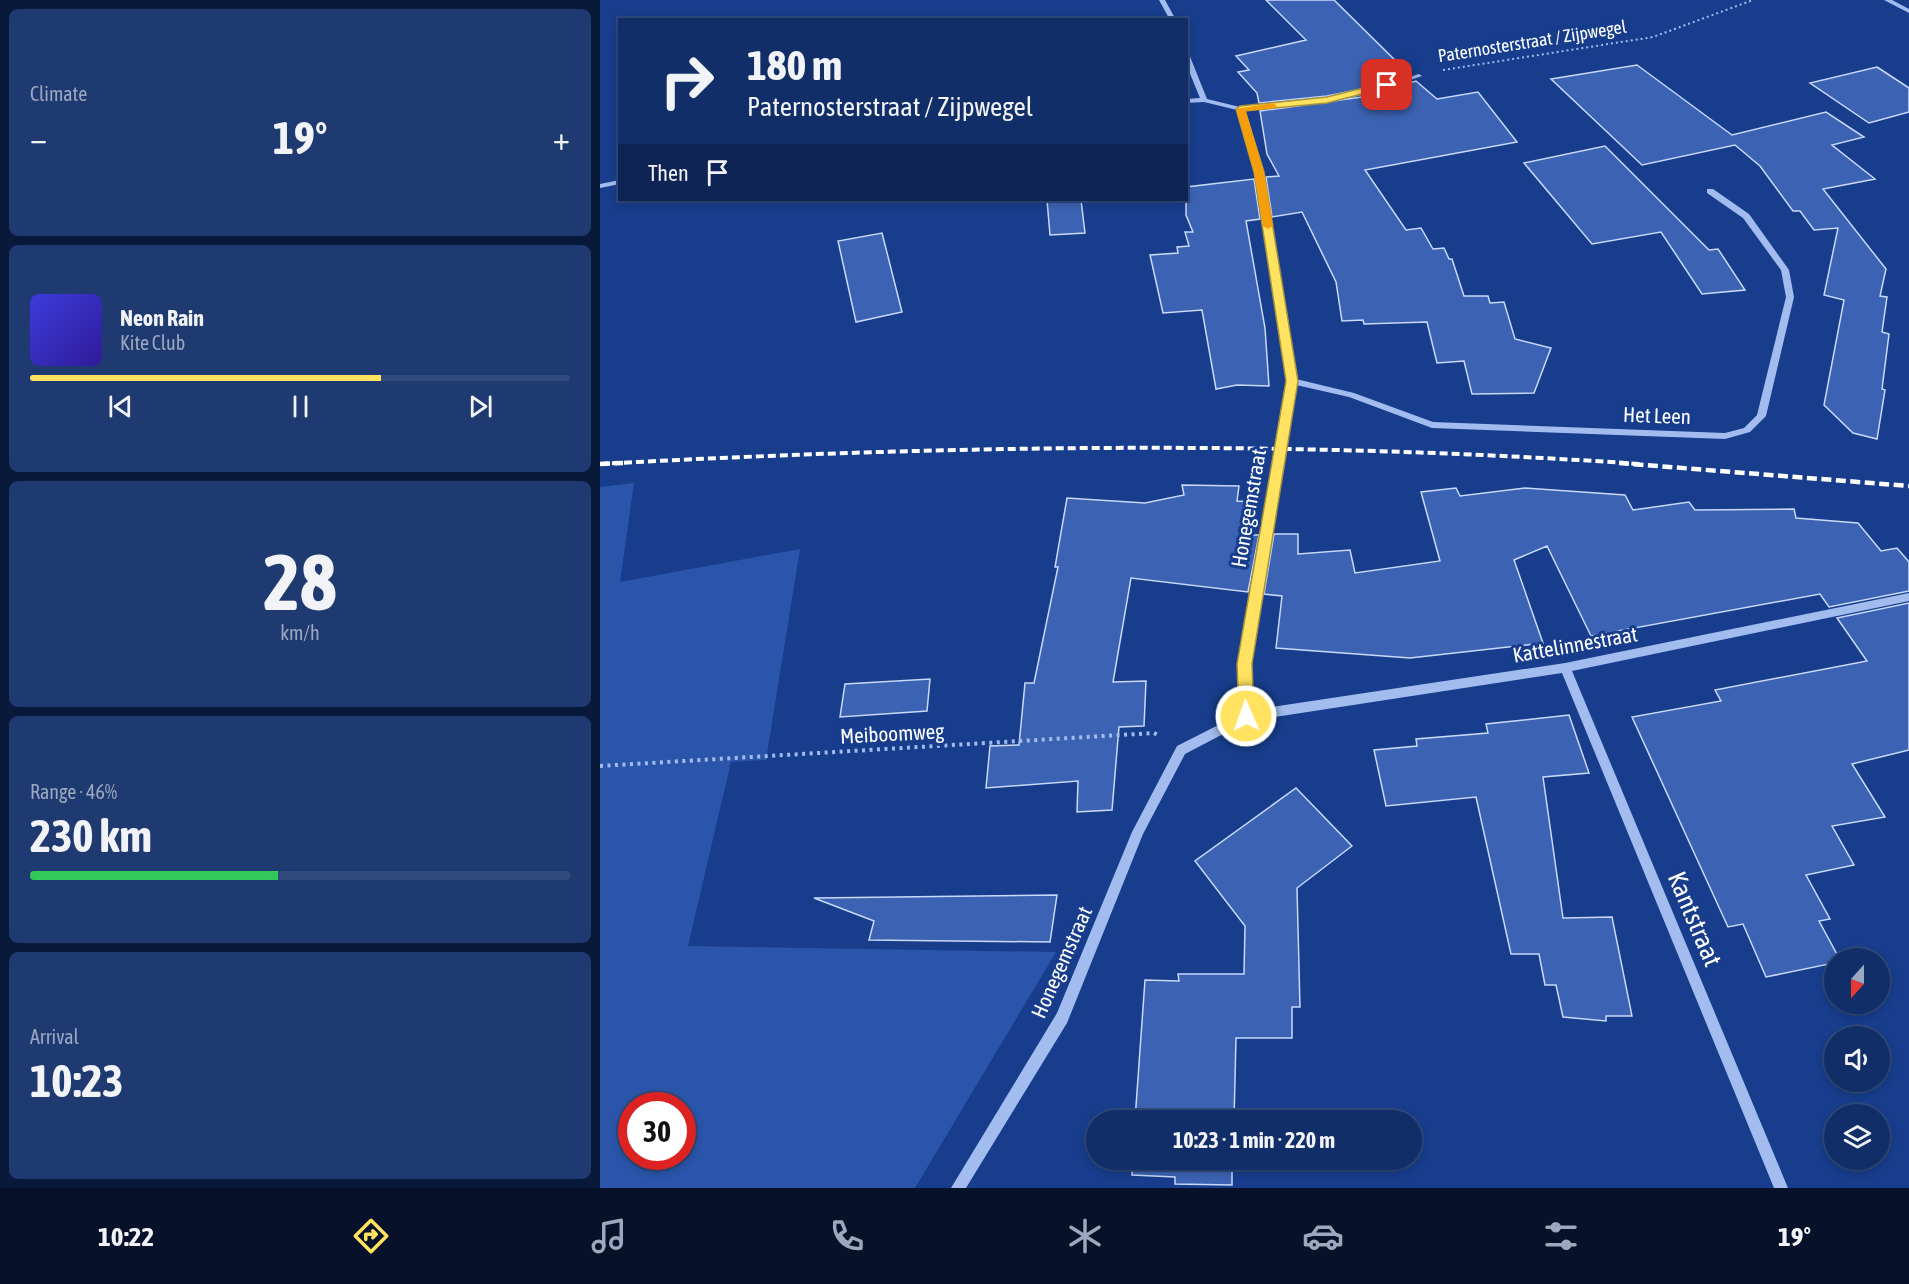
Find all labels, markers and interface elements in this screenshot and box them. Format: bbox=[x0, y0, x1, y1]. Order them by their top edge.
street label: Paternosterstraat / Zijpwegel bbox=[1436, 16, 1628, 66]
text: 180 m bbox=[747, 41, 842, 89]
icon: right bbox=[648, 42, 726, 120]
pin bbox=[1361, 59, 1412, 110]
icon: arrive bbox=[1370, 68, 1403, 101]
text: Climate bbox=[30, 82, 87, 105]
text: Paternosterstraat / Zijpwegel bbox=[747, 91, 1033, 122]
text: 19° bbox=[273, 112, 327, 164]
text: − bbox=[30, 119, 47, 157]
text: + bbox=[553, 119, 570, 157]
icon: arrive bbox=[701, 156, 734, 189]
text: Then bbox=[648, 160, 689, 186]
text: Neon Rain bbox=[120, 305, 204, 331]
text: Kite Club bbox=[120, 331, 185, 354]
icon: previous bbox=[104, 390, 137, 423]
icon: pause bbox=[284, 390, 317, 423]
icon: next bbox=[464, 390, 497, 423]
street label: Het Leen bbox=[1623, 402, 1691, 428]
street label: Honegemstraat bbox=[1226, 447, 1270, 569]
text: 28 bbox=[263, 537, 337, 627]
text: km/h bbox=[280, 621, 320, 644]
street label: Kattelinnestraat bbox=[1511, 621, 1639, 667]
position arrow bbox=[1214, 684, 1278, 748]
street label: Meiboomweg bbox=[839, 718, 945, 748]
text: Range · 46% bbox=[30, 780, 117, 803]
text: 230 km bbox=[30, 810, 152, 862]
street label: Kantstraat bbox=[1662, 867, 1728, 971]
street label: Honegemstraat bbox=[1026, 902, 1096, 1022]
north arrow bbox=[1824, 948, 1890, 1014]
map controls bbox=[1824, 948, 1890, 1170]
text: Arrival bbox=[30, 1025, 79, 1048]
button: sound bbox=[1824, 1026, 1890, 1092]
text: 10:23 bbox=[30, 1055, 124, 1107]
speed limit sign: 30 bbox=[618, 1092, 696, 1170]
button: layers bbox=[1824, 1104, 1890, 1170]
text: 10:23 · 1 min · 220 m bbox=[1173, 1127, 1335, 1153]
icon: directions bbox=[350, 1215, 392, 1257]
icon: music bbox=[588, 1215, 630, 1257]
icon: phone bbox=[826, 1215, 868, 1257]
icon: climate bbox=[1064, 1215, 1106, 1257]
icon: car bbox=[1302, 1215, 1344, 1257]
icon: filters bbox=[1540, 1215, 1582, 1257]
text: 10:22 bbox=[98, 1221, 154, 1252]
text: 19° bbox=[1778, 1221, 1811, 1252]

